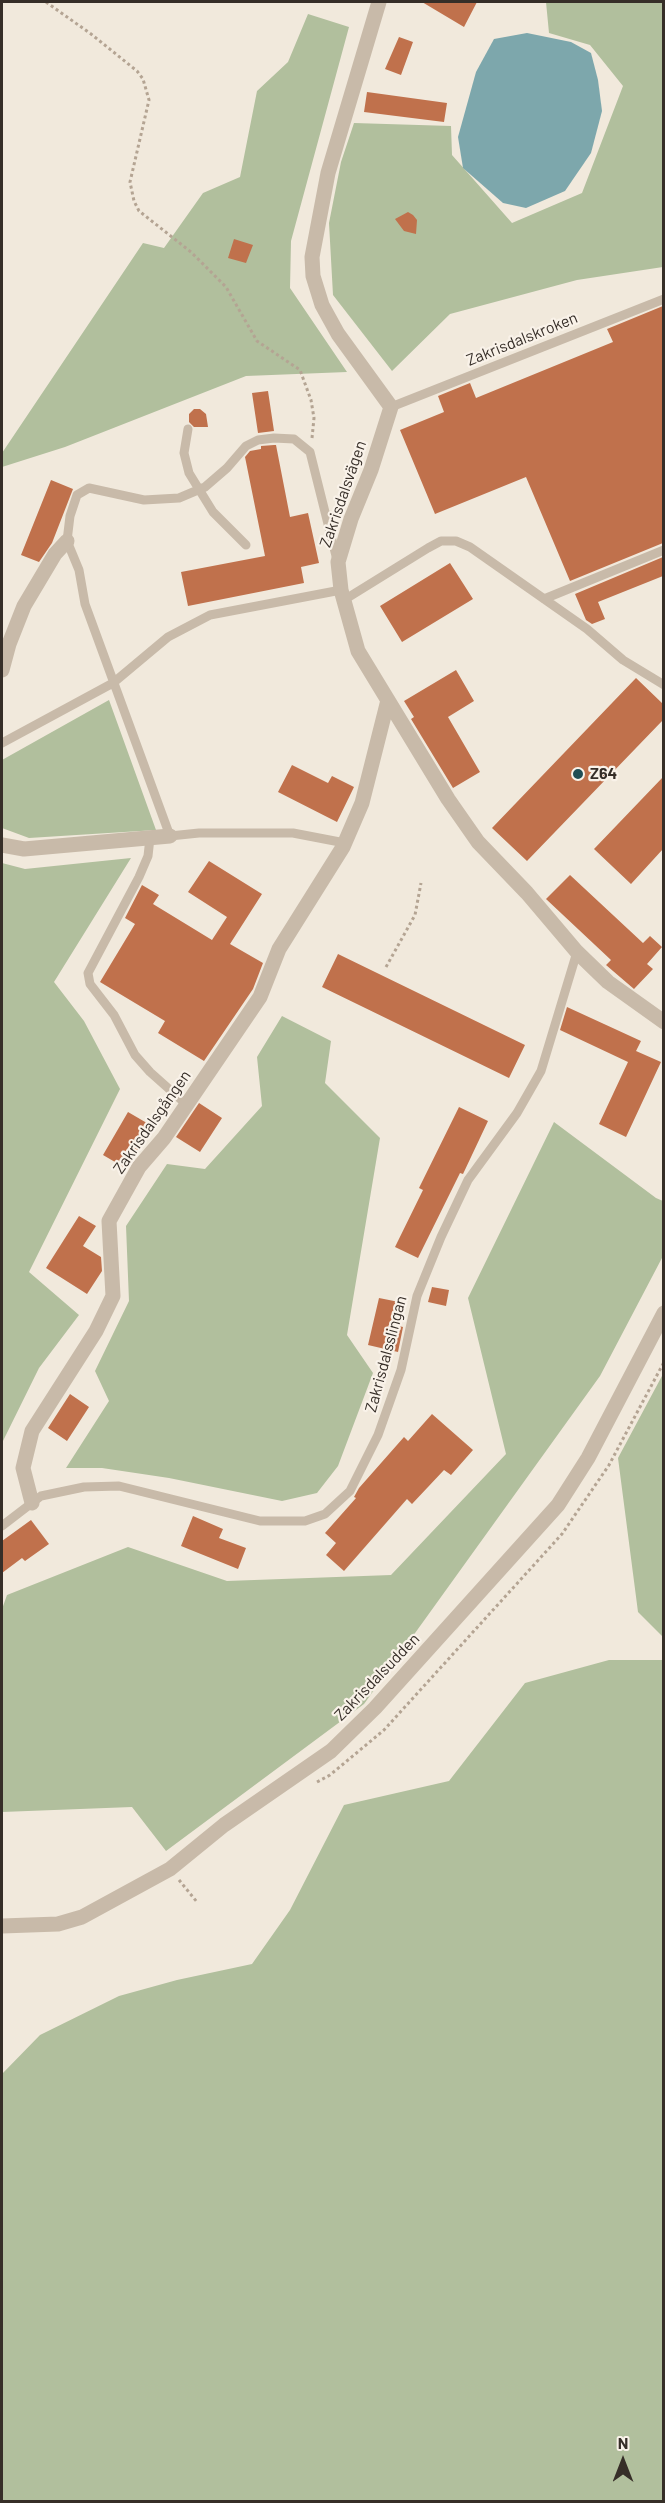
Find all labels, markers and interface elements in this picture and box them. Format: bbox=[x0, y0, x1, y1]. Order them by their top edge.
street label: Zakrisdalskroken bbox=[464, 308, 580, 370]
street label: Zakrisdalsvägen bbox=[316, 438, 370, 550]
place label: Z64 bbox=[590, 764, 617, 784]
marker: Z64 bbox=[571, 767, 585, 781]
street label: Zakrisdalsgången bbox=[109, 1067, 195, 1177]
street label: Zakrisdalsslingan bbox=[361, 1294, 411, 1414]
street label: Zakrisdalsudden bbox=[330, 1629, 424, 1725]
north arrow bbox=[593, 2431, 653, 2491]
text: N bbox=[618, 2433, 628, 2452]

